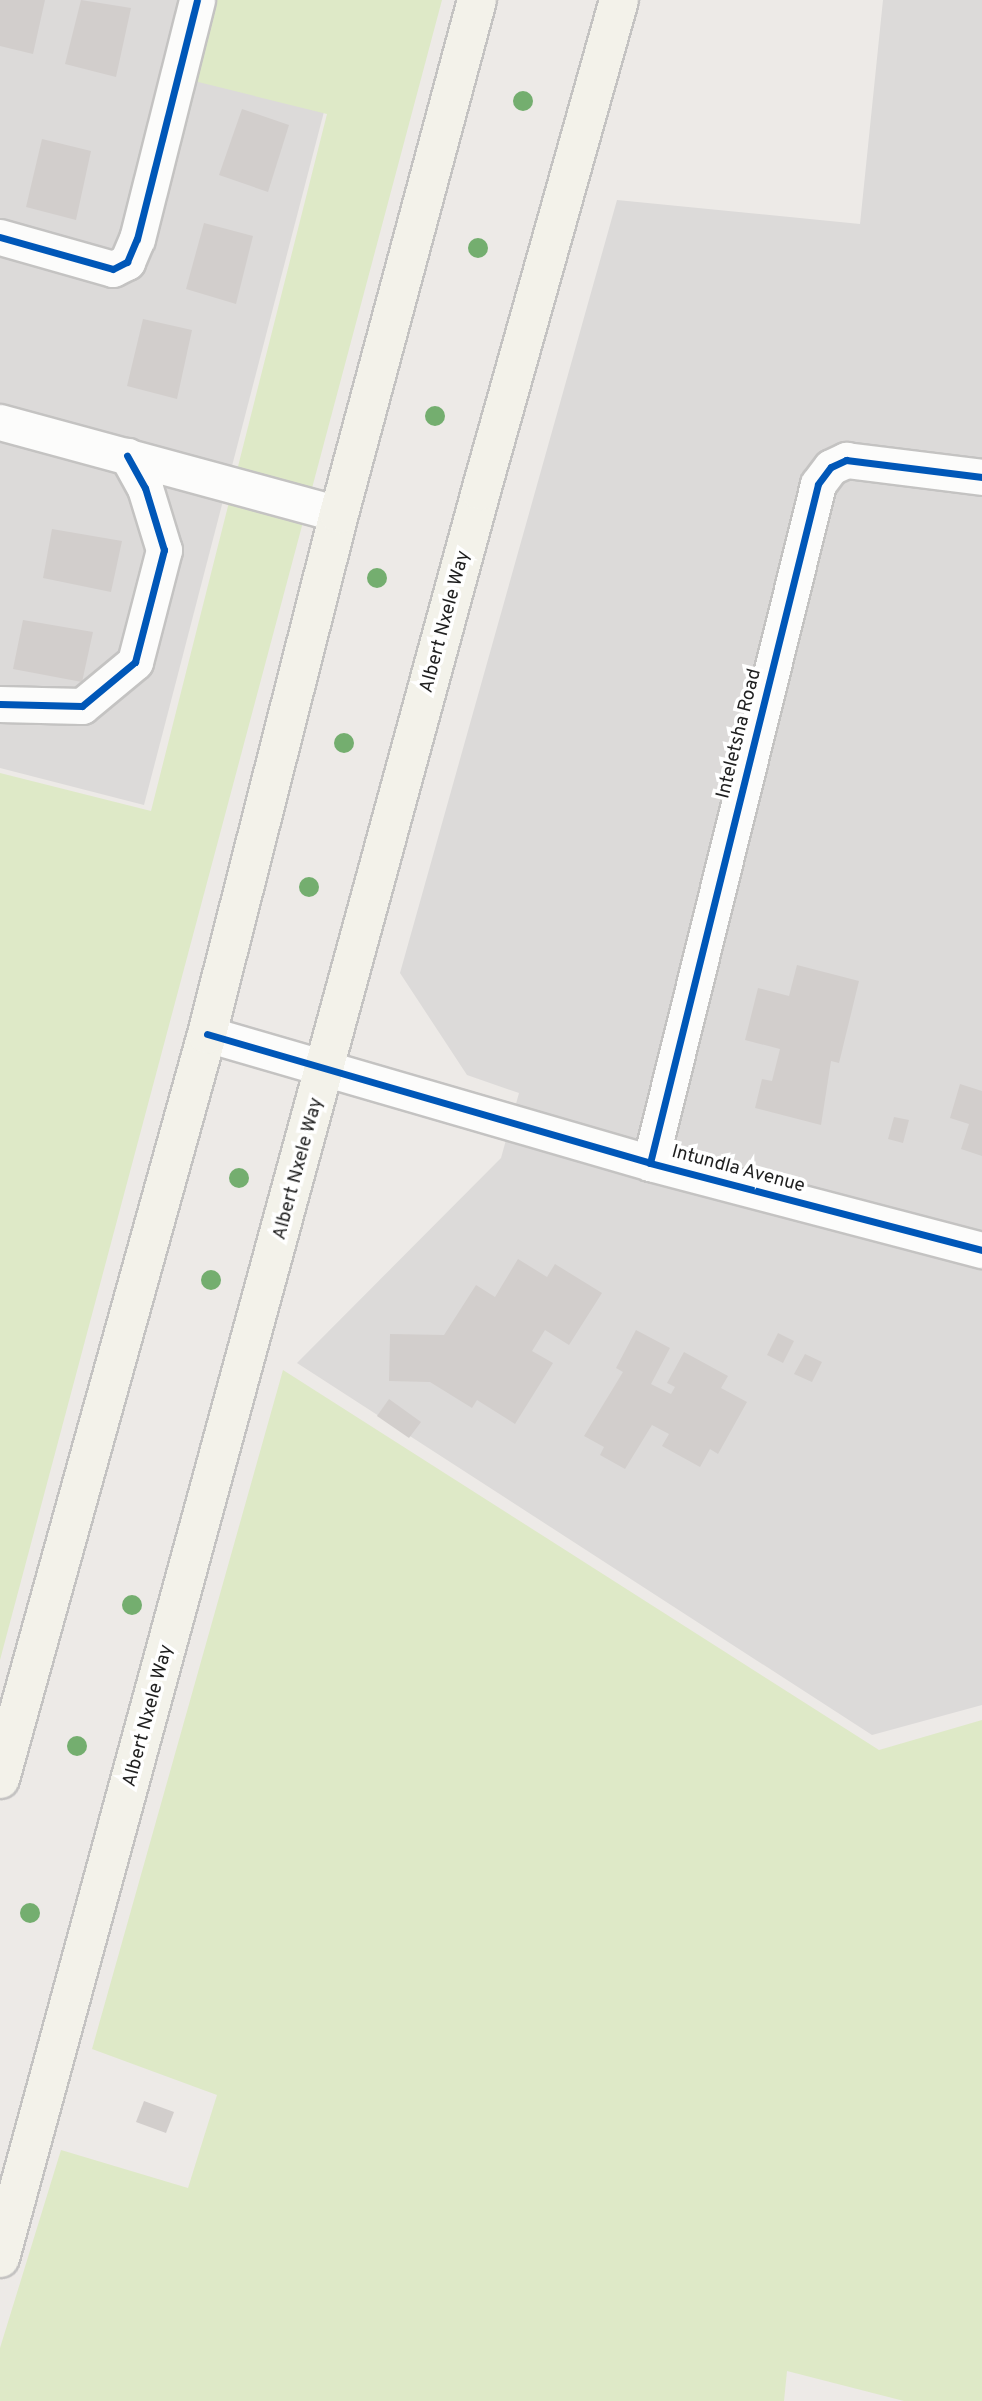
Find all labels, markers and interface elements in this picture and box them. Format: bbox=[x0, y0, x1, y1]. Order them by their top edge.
street label: Albert Nxele Way bbox=[416, 548, 476, 696]
street label: Inteletsha Road bbox=[713, 667, 767, 801]
street label: Albert Nxele Way bbox=[269, 1095, 329, 1243]
street label: Intundla Avenue bbox=[668, 1141, 808, 1199]
street label: Albert Nxele Way bbox=[119, 1642, 179, 1790]

